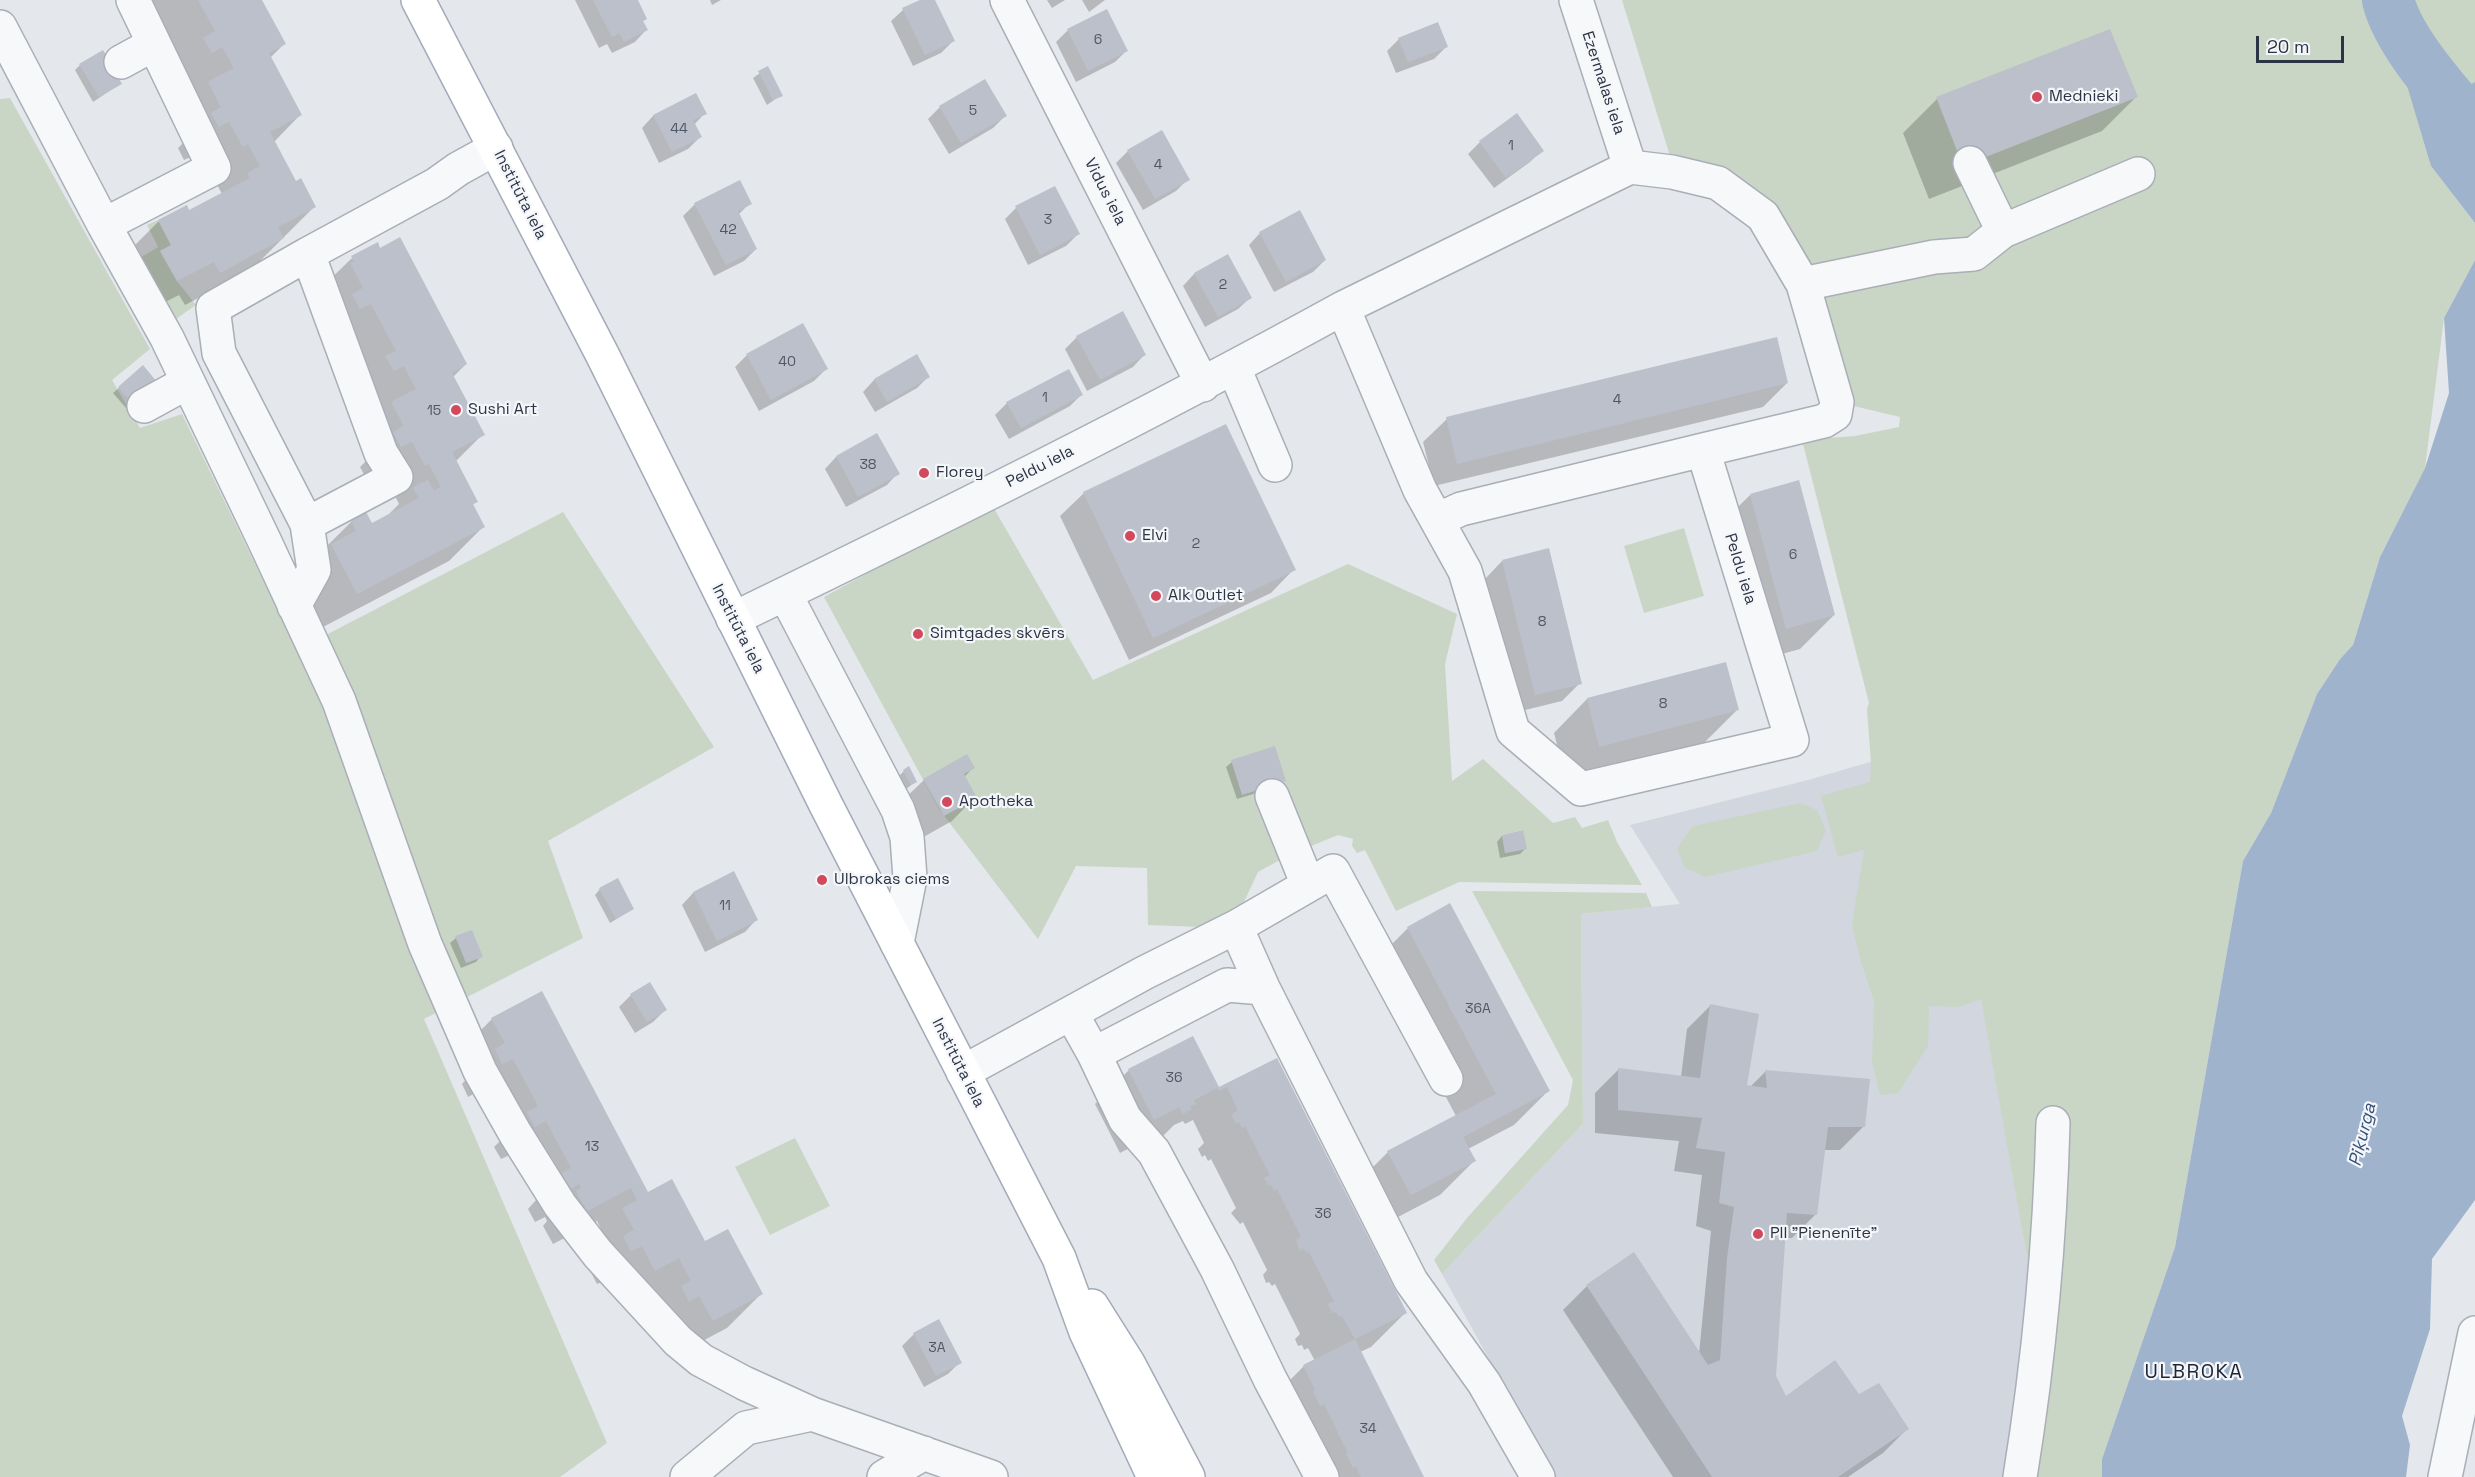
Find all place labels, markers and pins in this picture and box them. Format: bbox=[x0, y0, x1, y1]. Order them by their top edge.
place label: Mednieki bbox=[2049, 87, 2118, 107]
marker: Mednieki bbox=[2030, 90, 2044, 104]
place label: Sushi Art bbox=[468, 400, 537, 420]
marker: Sushi Art bbox=[449, 403, 463, 417]
place label: Florey bbox=[936, 463, 983, 483]
marker: Florey bbox=[917, 466, 931, 480]
place label: Elvi bbox=[1142, 526, 1167, 546]
marker: Elvi bbox=[1123, 529, 1137, 543]
place label: Alk Outlet bbox=[1168, 586, 1243, 606]
marker: Alk Outlet bbox=[1149, 589, 1163, 603]
place label: Simtgades skvērs bbox=[930, 624, 1065, 644]
marker: Simtgades skvērs bbox=[911, 627, 925, 641]
place label: Apotheka bbox=[959, 792, 1033, 812]
marker: Apotheka bbox=[940, 795, 954, 809]
place label: Ulbrokas ciems bbox=[834, 870, 950, 890]
marker: Ulbrokas ciems bbox=[815, 873, 829, 887]
place label: PII "Pienenīte" bbox=[1770, 1224, 1877, 1244]
marker: PII "Pienenīte" bbox=[1751, 1227, 1765, 1241]

